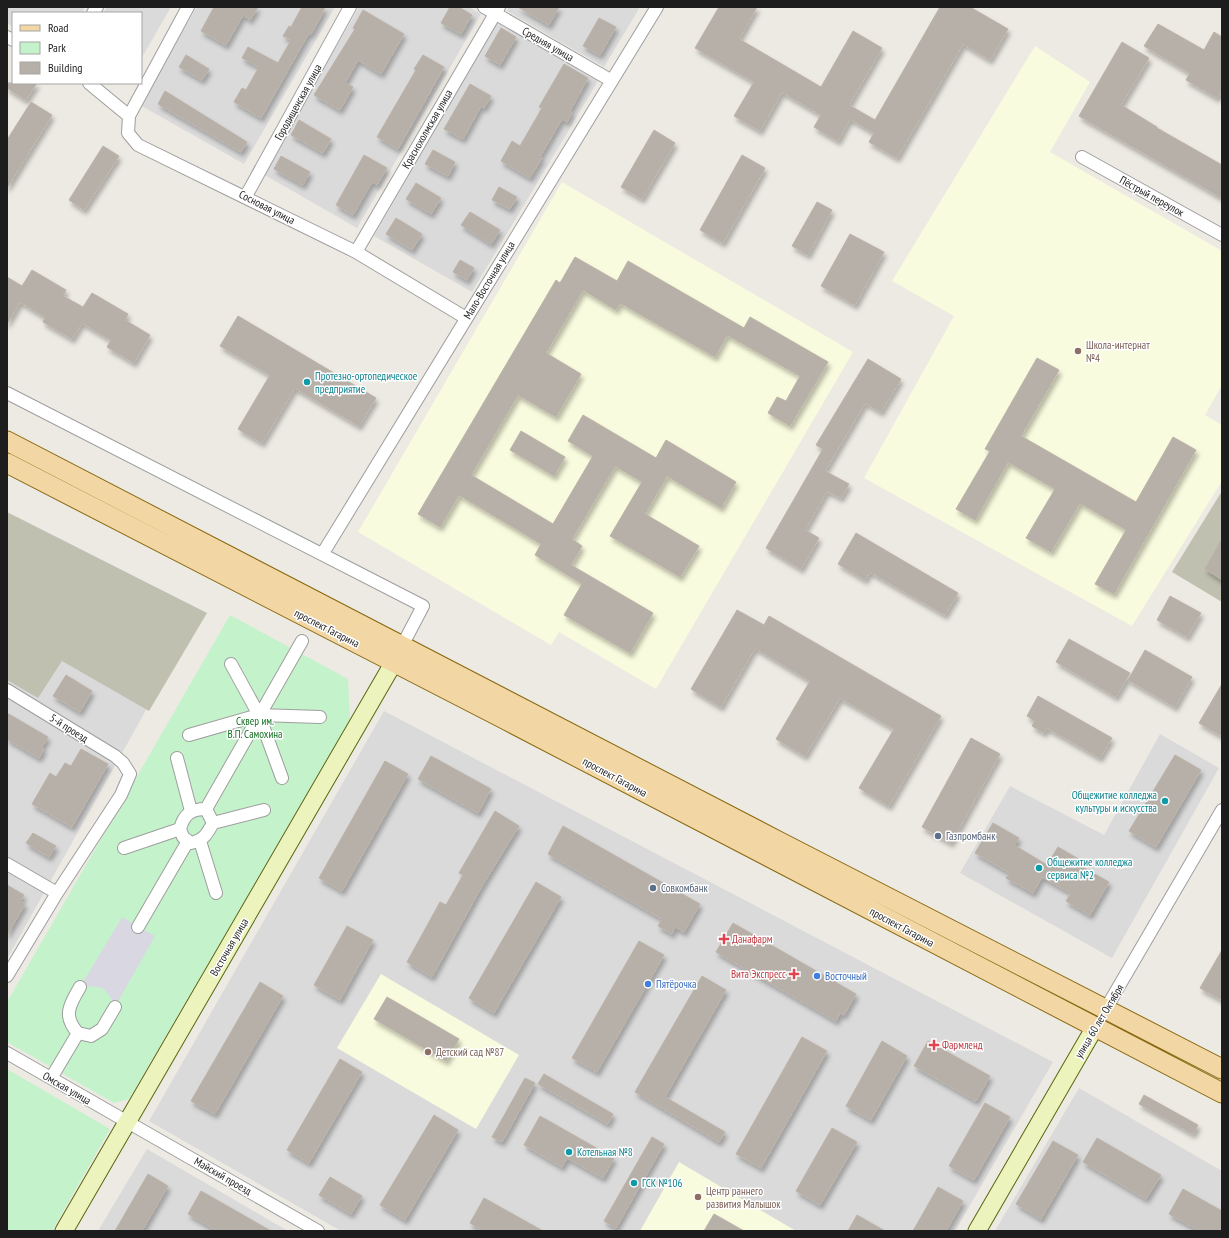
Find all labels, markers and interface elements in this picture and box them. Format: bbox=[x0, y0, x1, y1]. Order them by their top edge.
legend bbox=[12, 12, 142, 84]
text: Road bbox=[48, 20, 68, 35]
street label: Средняя улица bbox=[520, 24, 576, 64]
text: Park bbox=[48, 40, 66, 55]
text: Building bbox=[48, 60, 83, 75]
street label: Городищенская улица bbox=[271, 62, 325, 142]
street label: Краснохолмская улица bbox=[399, 87, 455, 171]
street label: Пёстрый переулок bbox=[1117, 173, 1187, 220]
street label: Сосновая улица bbox=[237, 187, 297, 227]
street label: Мало-Восточная улица bbox=[460, 239, 518, 321]
place label: Школа-интернат №4 bbox=[1086, 338, 1150, 365]
marker: Школа-интернат №4 bbox=[1073, 346, 1083, 356]
place label: Протезно-ортопедическое предприятие bbox=[315, 369, 418, 396]
marker: Протезно-ортопедическое предприятие bbox=[302, 377, 312, 387]
street label: проспект Гагарина bbox=[292, 606, 362, 650]
street label: 5-й проезд bbox=[47, 711, 91, 745]
park label: Сквер им. В.П. Самохина bbox=[228, 714, 282, 741]
street label: проспект Гагарина bbox=[580, 754, 650, 800]
place label: Общежитие колледжа культуры и искусства bbox=[1072, 788, 1157, 815]
marker: Общежитие колледжа культуры и искусства bbox=[1160, 796, 1170, 806]
place label: Газпромбанк bbox=[946, 829, 996, 843]
marker: Газпромбанк bbox=[933, 831, 943, 841]
place label: Общежитие колледжа сервиса №2 bbox=[1047, 855, 1132, 882]
marker: Общежитие колледжа сервиса №2 bbox=[1034, 863, 1044, 873]
place label: Совкомбанк bbox=[661, 881, 709, 895]
marker: Совкомбанк bbox=[648, 883, 658, 893]
street label: проспект Гагарина bbox=[867, 904, 937, 950]
street label: Восточная улица bbox=[207, 916, 251, 978]
place label: Данафарм bbox=[732, 932, 773, 946]
marker: Данафарм bbox=[719, 934, 729, 944]
place label: Вита Экспресс bbox=[731, 967, 786, 981]
marker: Вита Экспресс bbox=[789, 969, 799, 979]
place label: Восточный bbox=[825, 969, 867, 983]
marker: Восточный bbox=[812, 971, 822, 981]
place label: Пятёрочка bbox=[656, 977, 697, 991]
marker: Пятёрочка bbox=[643, 979, 653, 989]
street label: улица 60 лет Октября bbox=[1071, 982, 1127, 1060]
place label: Фармленд bbox=[942, 1038, 983, 1052]
marker: Фармленд bbox=[929, 1040, 939, 1050]
place label: Детский сад №87 bbox=[436, 1045, 504, 1059]
marker: Детский сад №87 bbox=[423, 1047, 433, 1057]
street label: Омская улица bbox=[40, 1069, 94, 1107]
place label: Котельная №8 bbox=[577, 1145, 633, 1159]
marker: Котельная №8 bbox=[564, 1147, 574, 1157]
street label: Майский проезд bbox=[192, 1154, 254, 1198]
place label: ГСК №106 bbox=[642, 1176, 682, 1190]
marker: ГСК №106 bbox=[629, 1178, 639, 1188]
place label: Центр раннего развития Малышок bbox=[706, 1184, 781, 1211]
marker: Центр раннего развития Малышок bbox=[693, 1192, 703, 1202]

